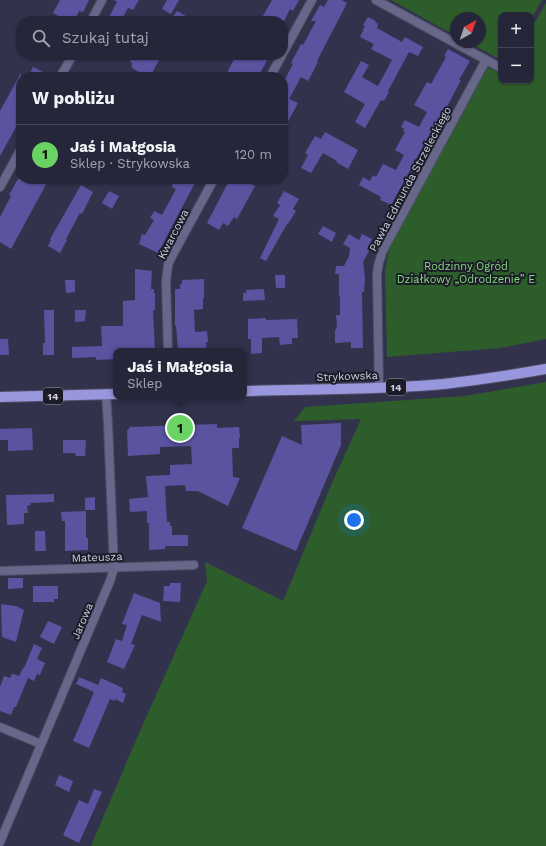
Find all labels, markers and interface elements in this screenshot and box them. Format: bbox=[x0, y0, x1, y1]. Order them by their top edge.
north arrow bbox=[450, 12, 486, 48]
map controls bbox=[498, 12, 534, 84]
button: + bbox=[498, 12, 534, 48]
search box bbox=[16, 16, 288, 60]
icon: search bbox=[30, 27, 52, 49]
text: Szukaj tutaj bbox=[62, 29, 149, 47]
button: − bbox=[498, 48, 534, 84]
text: W pobliżu bbox=[32, 88, 115, 108]
street label: Pawła Edmunda Strzeleckiego bbox=[367, 105, 454, 254]
text: Jaś i Małgosia bbox=[70, 138, 176, 156]
text: 1 bbox=[42, 147, 48, 162]
text: 120 m bbox=[234, 147, 272, 162]
text: Sklep · Strykowska bbox=[70, 156, 190, 171]
street label: Kwarcowa bbox=[155, 207, 192, 261]
park label: Rodzinny Ogród Działkowy „Odrodzenie” E bbox=[397, 260, 535, 286]
popup bbox=[113, 348, 247, 400]
text: Jaś i Małgosia bbox=[127, 358, 233, 376]
street label: Strykowska bbox=[316, 369, 378, 384]
text: Sklep bbox=[127, 376, 162, 391]
road number: 14 bbox=[386, 379, 406, 395]
road number: 14 bbox=[43, 388, 63, 404]
pin: 1 bbox=[167, 413, 193, 443]
your location bbox=[344, 510, 364, 530]
street label: Mateusza bbox=[71, 550, 123, 565]
street label: Jarowa bbox=[69, 601, 96, 641]

